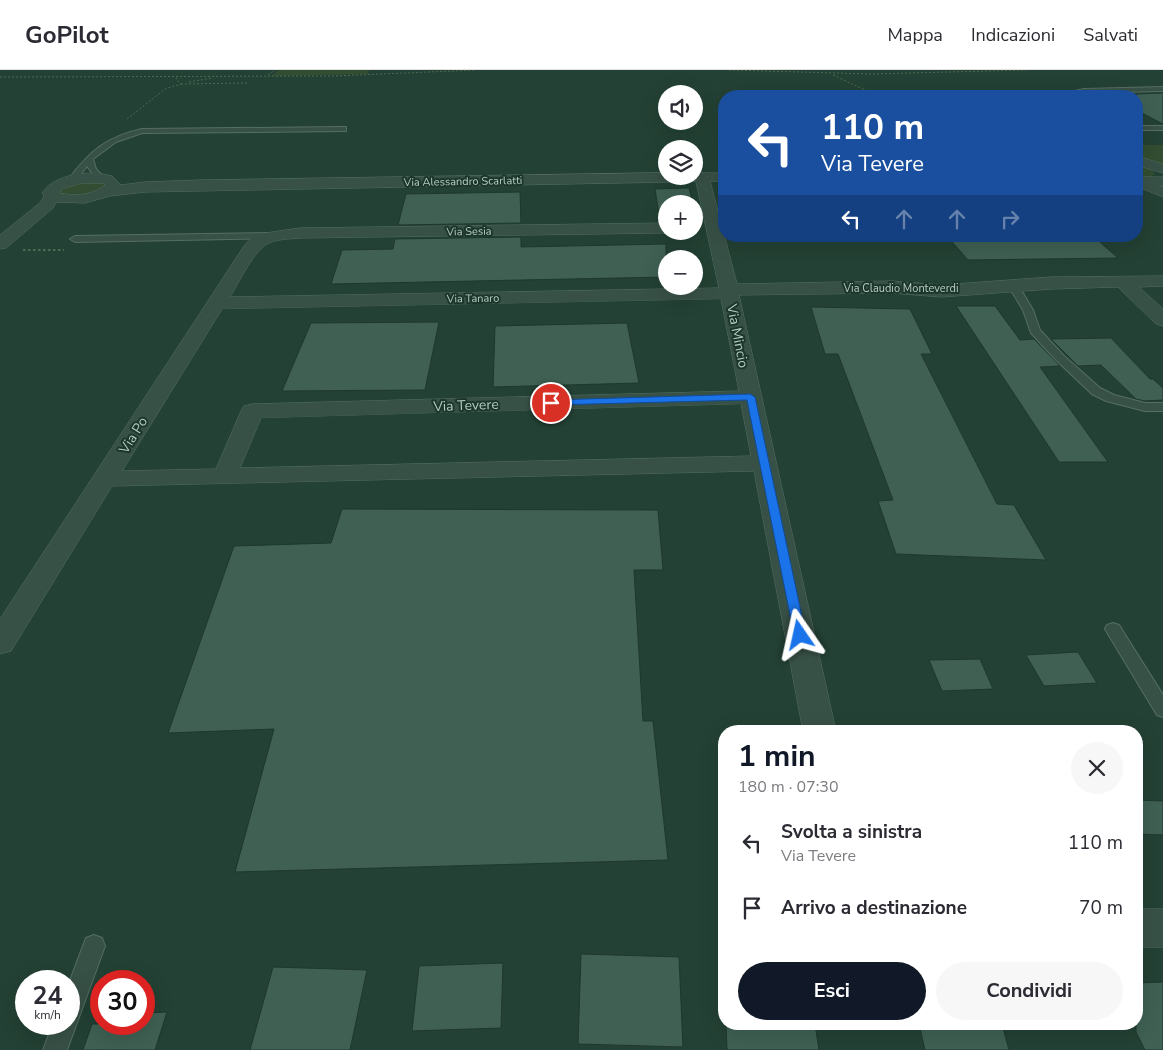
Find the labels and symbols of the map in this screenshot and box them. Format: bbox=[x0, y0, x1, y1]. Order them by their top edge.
street label: Via Alessandro Scarlatti bbox=[403, 173, 522, 190]
street label: Via Sesia bbox=[445, 224, 492, 239]
street label: Via Claudio Monteverdi bbox=[843, 281, 958, 296]
street label: Via Tanaro bbox=[446, 291, 499, 306]
street label: Via Mincio bbox=[722, 302, 753, 370]
pin bbox=[530, 382, 572, 424]
street label: Via Tevere bbox=[432, 395, 499, 416]
street label: Via Po bbox=[114, 413, 152, 458]
position arrow bbox=[773, 608, 825, 660]
speed limit sign: 30 bbox=[90, 970, 155, 1035]

